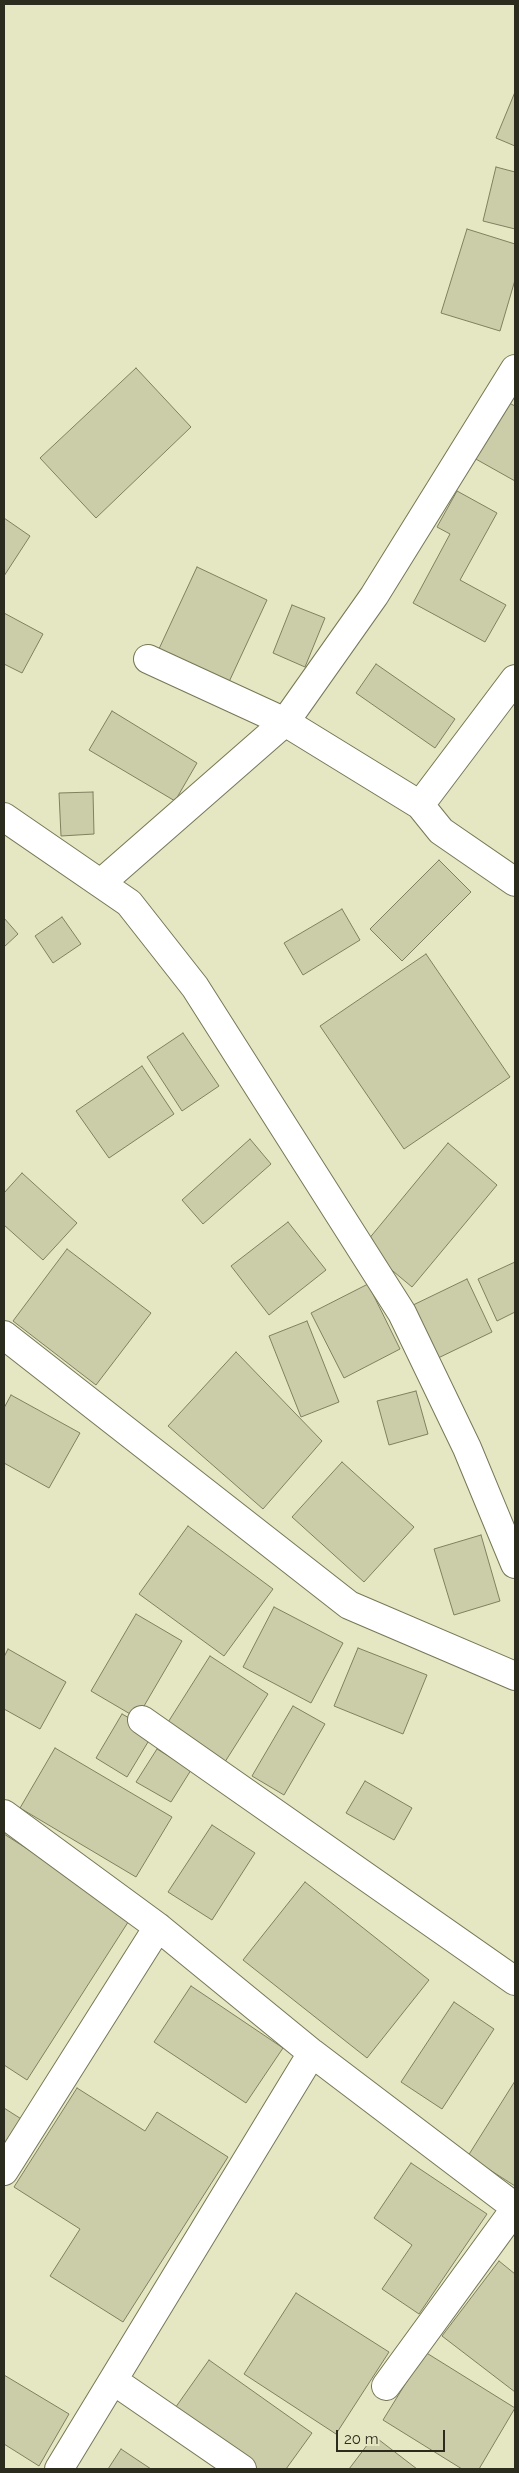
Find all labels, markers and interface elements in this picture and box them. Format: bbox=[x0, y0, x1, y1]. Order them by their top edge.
scale bar bbox=[339, 2420, 448, 2452]
text: 20 m bbox=[344, 2430, 379, 2448]

